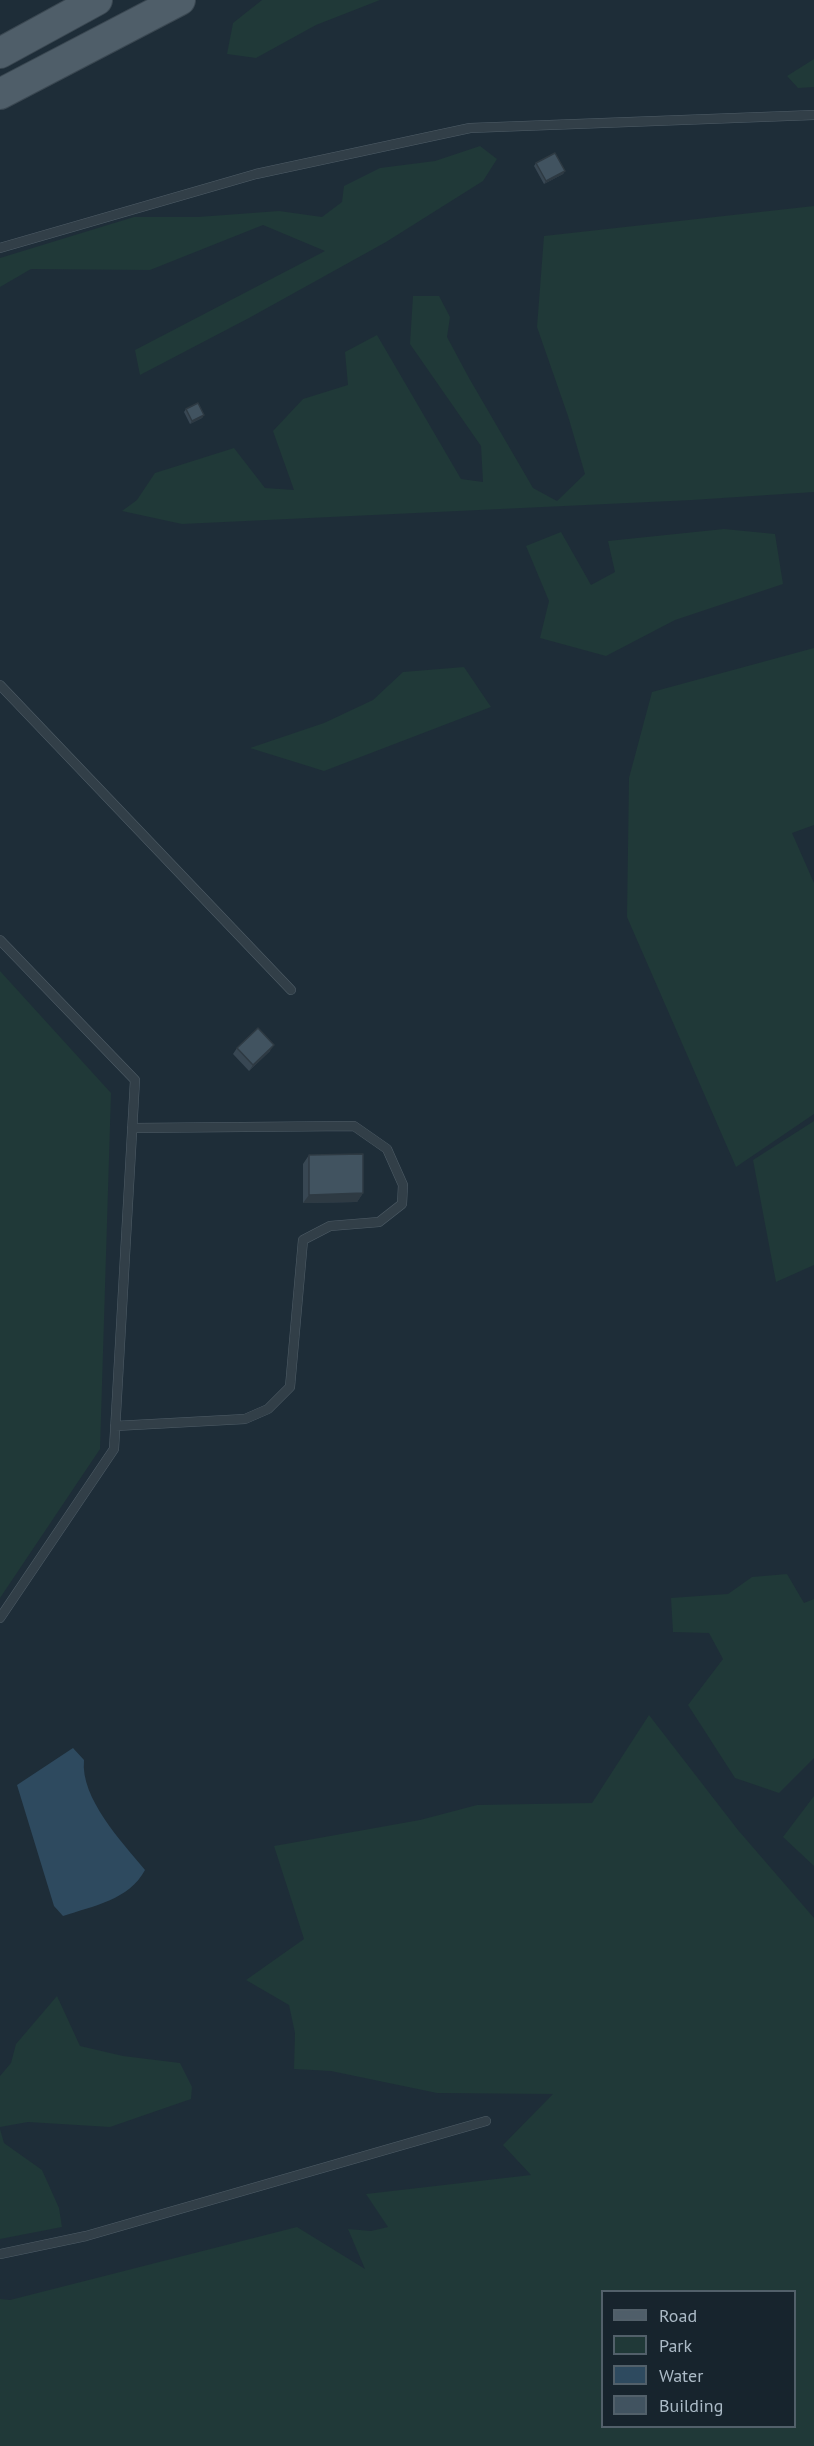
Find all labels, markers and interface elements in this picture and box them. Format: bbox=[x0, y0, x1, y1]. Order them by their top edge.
legend bbox=[601, 2290, 796, 2428]
text: Road bbox=[659, 2304, 697, 2327]
text: Park bbox=[659, 2334, 692, 2357]
text: Water bbox=[659, 2364, 703, 2387]
text: Building bbox=[659, 2394, 723, 2417]

